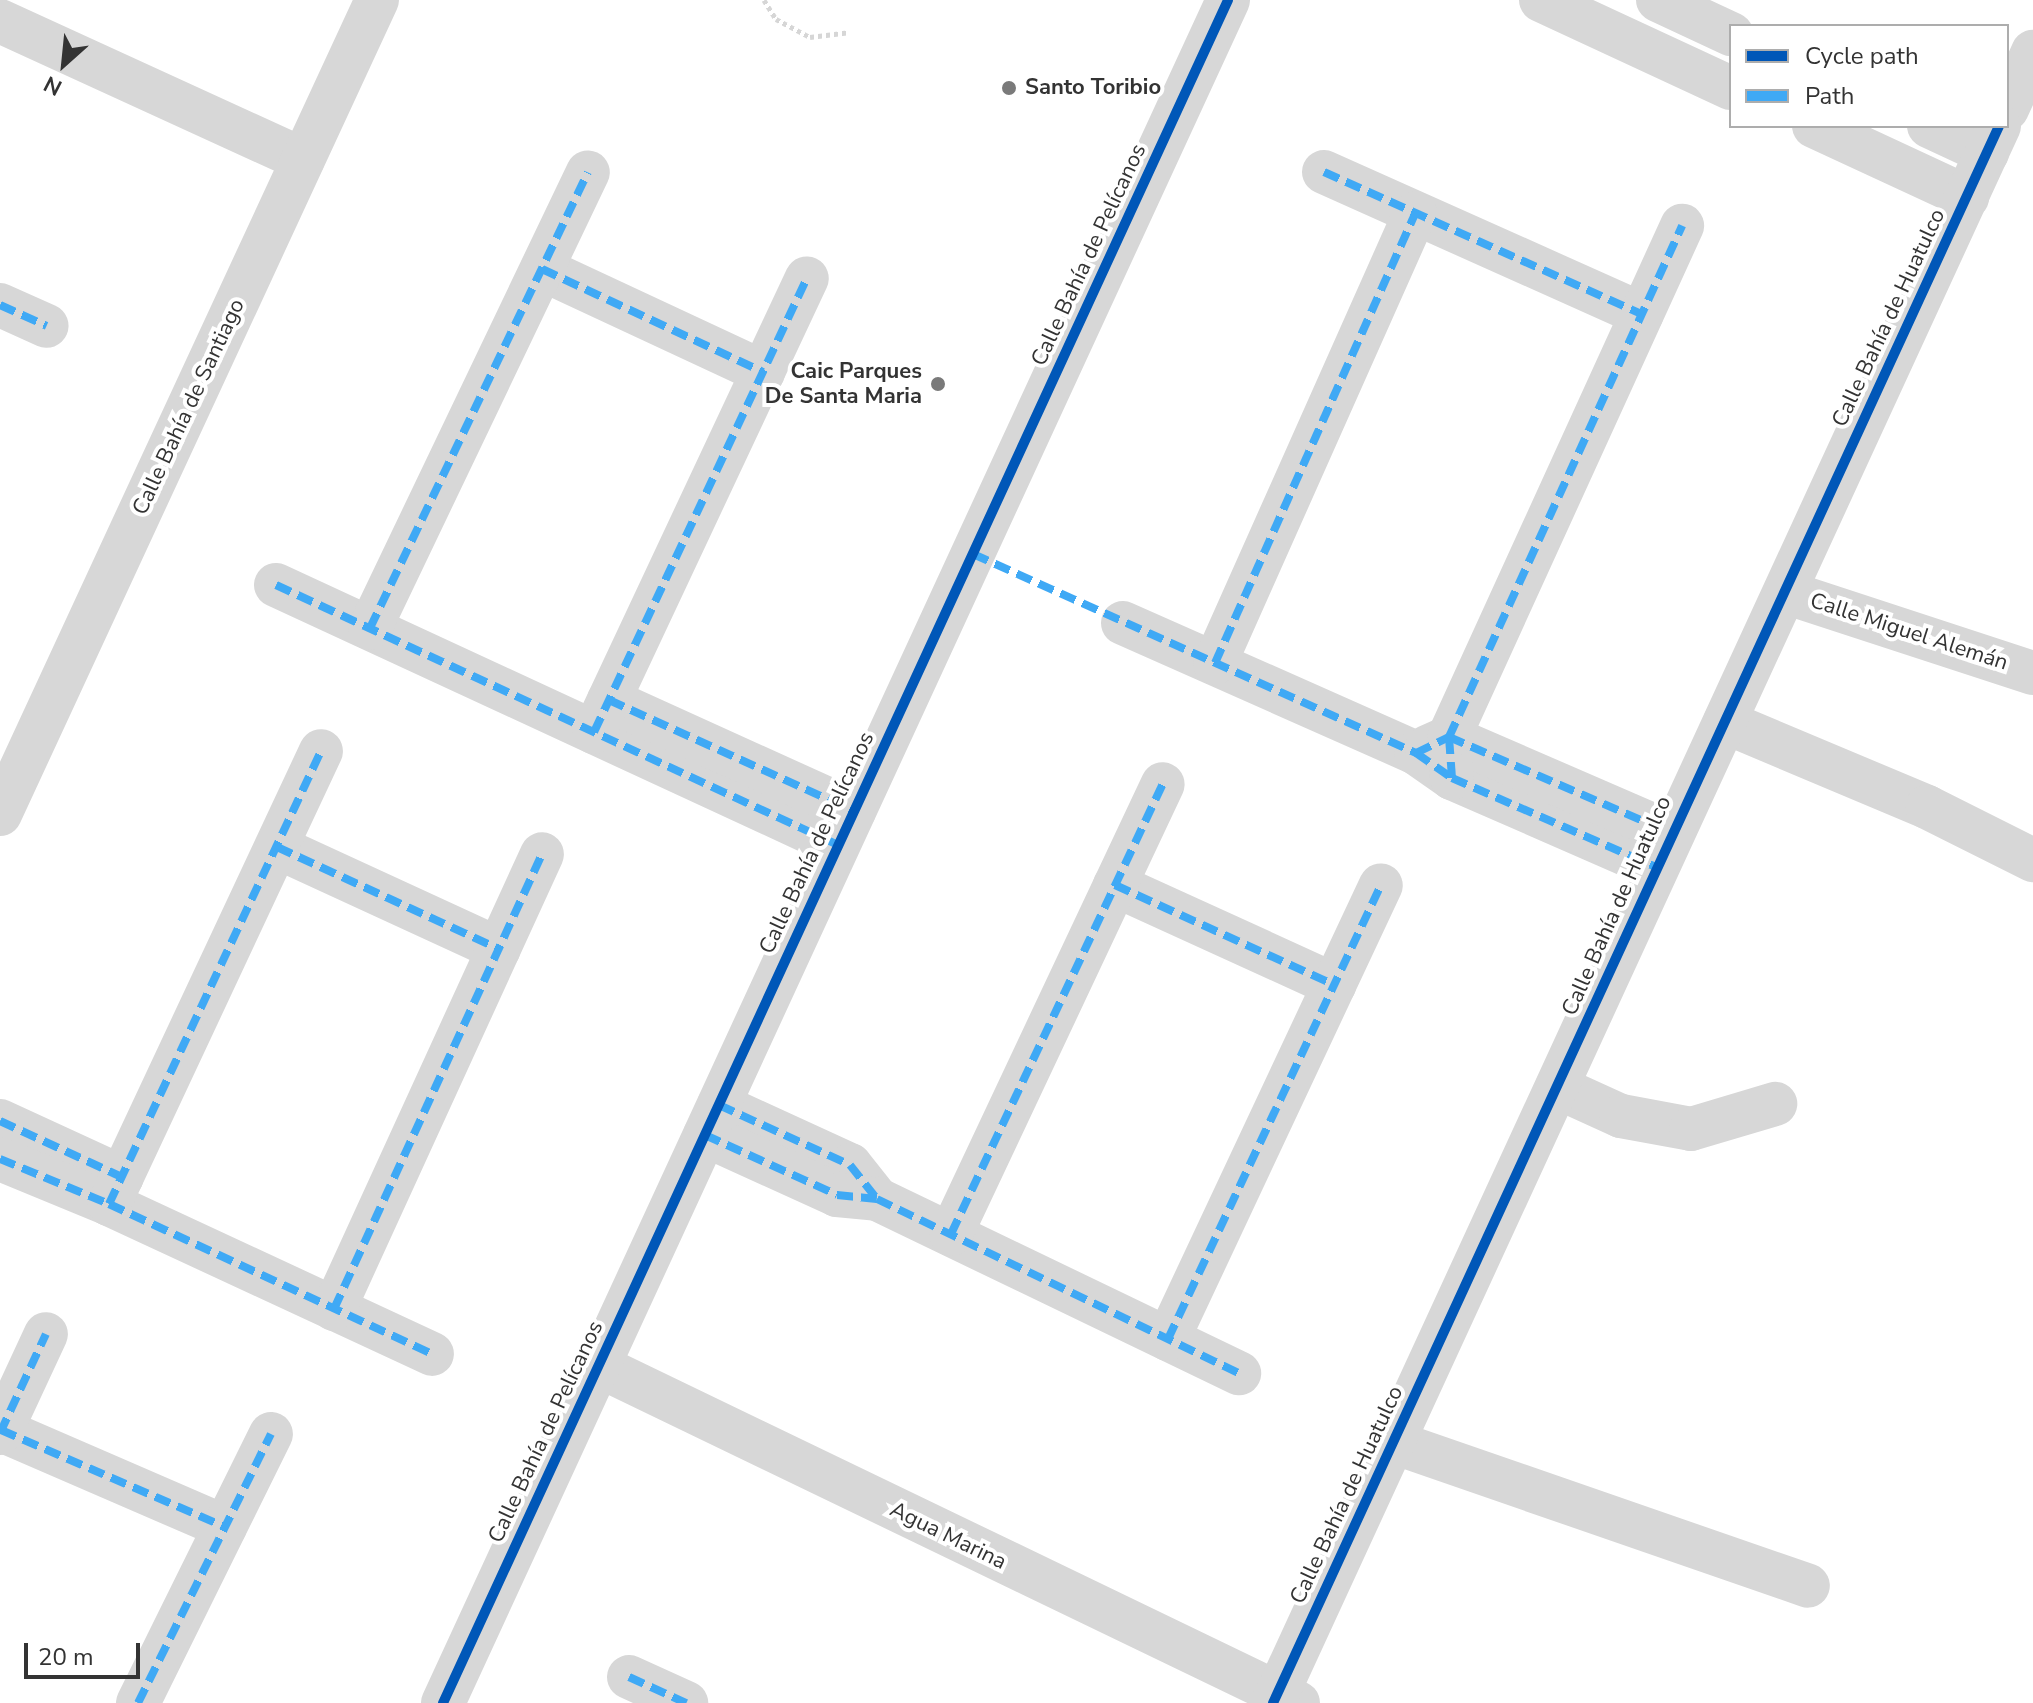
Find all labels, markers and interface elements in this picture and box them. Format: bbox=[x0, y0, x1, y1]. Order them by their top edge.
north arrow bbox=[24, 24, 104, 104]
legend bbox=[1729, 24, 2009, 128]
text: Cycle path bbox=[1805, 40, 1919, 72]
text: N bbox=[39, 68, 67, 102]
place label: Santo Toribio bbox=[1025, 75, 1161, 101]
marker: Santo Toribio bbox=[1000, 79, 1018, 97]
text: Path bbox=[1805, 80, 1854, 112]
street label: Calle Bahía de Pelícanos bbox=[1026, 140, 1152, 370]
street label: Calle Bahía de Huatulco bbox=[1827, 205, 1951, 431]
street label: Calle Bahía de Santiago bbox=[127, 295, 251, 519]
place label: Caic Parques De Santa Maria bbox=[765, 358, 922, 410]
marker: Caic Parques De Santa Maria bbox=[929, 375, 947, 393]
street label: Calle Miguel Alemán bbox=[1807, 588, 2011, 676]
street label: Calle Bahía de Pelícanos bbox=[754, 728, 880, 958]
street label: Calle Bahía de Huatulco bbox=[1557, 792, 1677, 1020]
street label: Calle Bahía de Pelícanos bbox=[483, 1317, 609, 1547]
street label: Calle Bahía de Huatulco bbox=[1285, 1382, 1409, 1608]
street label: Agua Marina bbox=[886, 1497, 1010, 1575]
scale bar bbox=[28, 1627, 144, 1677]
text: 20 m bbox=[38, 1641, 94, 1673]

